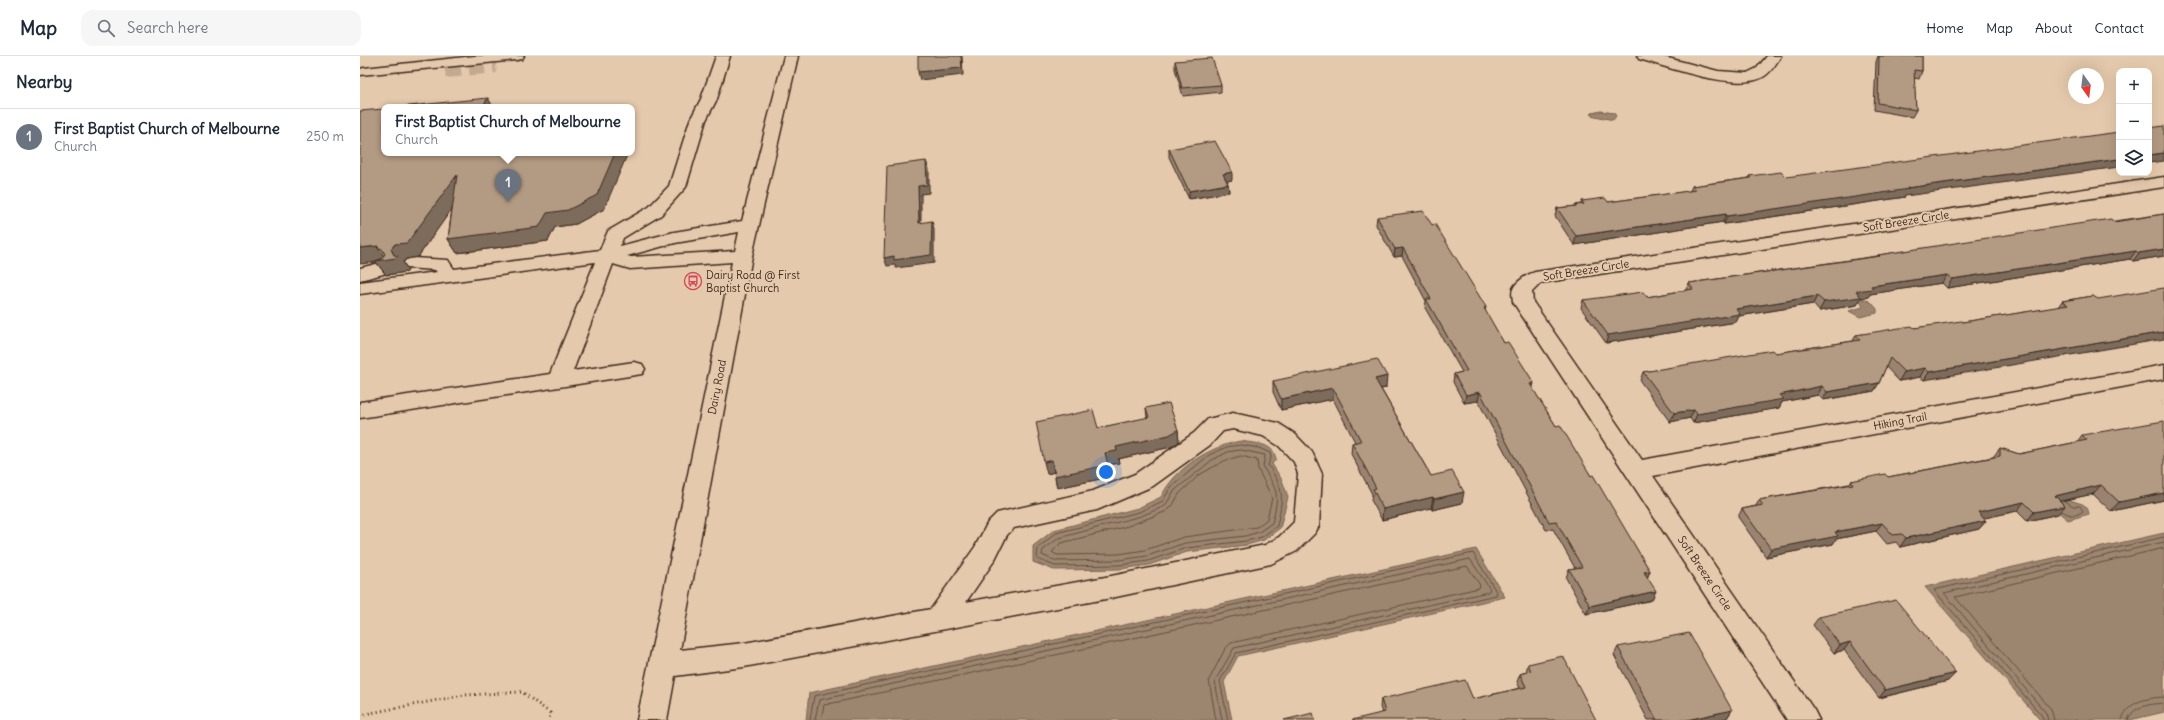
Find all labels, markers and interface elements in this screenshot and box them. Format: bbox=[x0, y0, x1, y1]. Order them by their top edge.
search box bbox=[81, 10, 361, 46]
text: Map bbox=[20, 16, 57, 40]
icon: search bbox=[95, 17, 117, 39]
text: Search here bbox=[127, 18, 208, 37]
text: Home bbox=[1926, 19, 1964, 37]
text: Map bbox=[1986, 19, 2013, 37]
text: About bbox=[2035, 19, 2073, 37]
text: Contact bbox=[2095, 19, 2144, 37]
north arrow bbox=[2068, 68, 2104, 104]
map controls bbox=[2116, 68, 2152, 176]
button: + bbox=[2116, 68, 2152, 104]
text: Nearby bbox=[16, 71, 72, 93]
popup bbox=[381, 104, 635, 156]
button: − bbox=[2116, 104, 2152, 140]
text: First Baptist Church of Melbourne bbox=[395, 112, 621, 131]
text: First Baptist Church of Melbourne bbox=[54, 119, 280, 138]
text: 1 bbox=[26, 128, 32, 145]
text: 250 m bbox=[306, 128, 344, 145]
text: Church bbox=[395, 131, 438, 148]
text: Church bbox=[54, 138, 97, 155]
button: layers bbox=[2116, 140, 2152, 176]
pin: 1 bbox=[495, 169, 521, 202]
street label: Soft Breeze Circle bbox=[1862, 207, 1950, 235]
street label: Soft Breeze Circle bbox=[1542, 256, 1630, 284]
place label: Dairy Road @ First Baptist Church bbox=[706, 268, 800, 295]
bus stop icon: Dairy Road @ First Baptist Church bbox=[683, 271, 703, 291]
street label: Dairy Road bbox=[705, 358, 729, 416]
street label: Hiking Trail bbox=[1872, 409, 1928, 433]
your location bbox=[1096, 462, 1116, 482]
street label: Soft Breeze Circle bbox=[1675, 533, 1735, 613]

